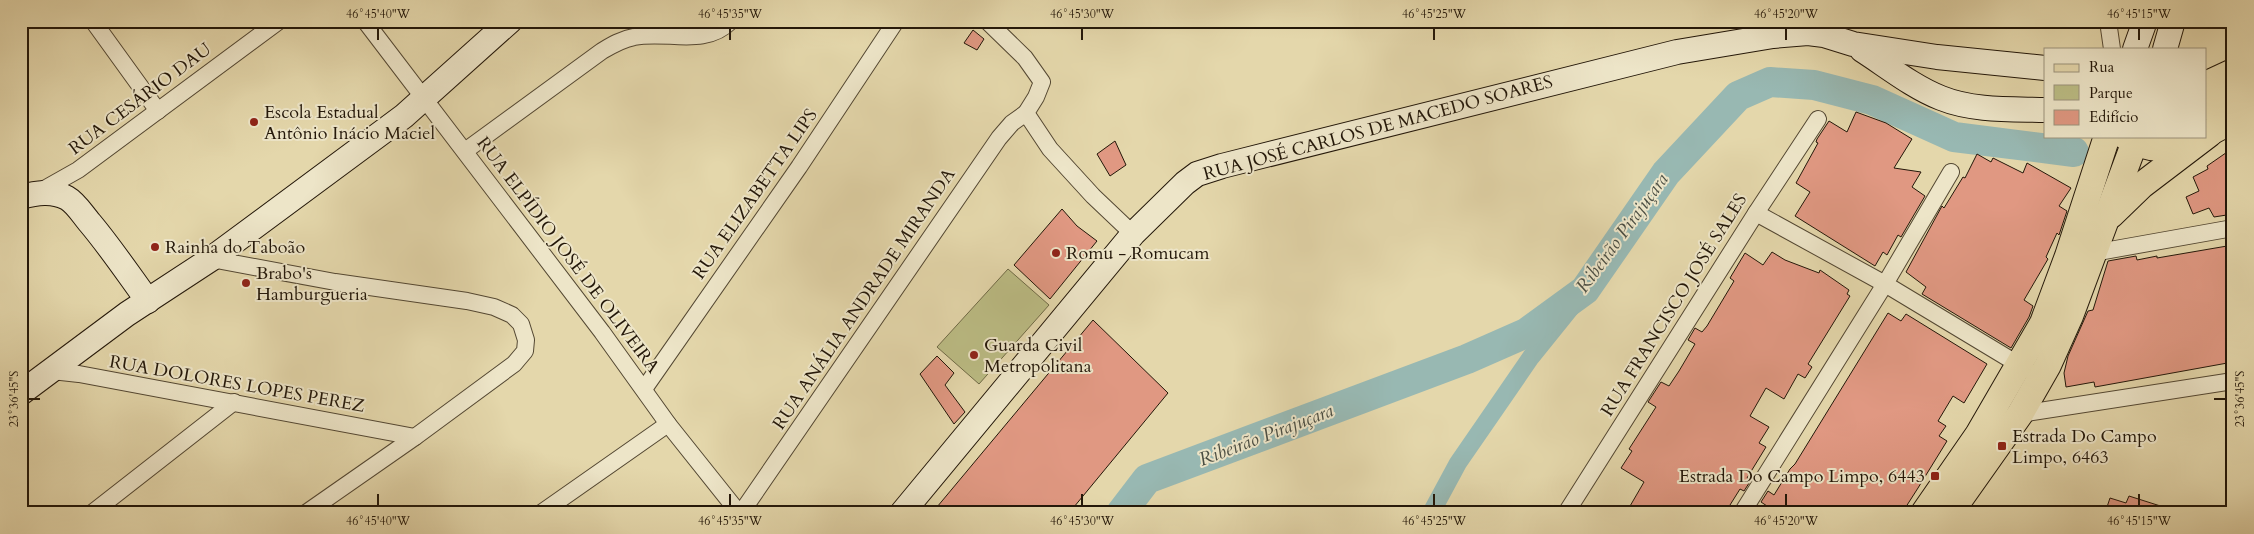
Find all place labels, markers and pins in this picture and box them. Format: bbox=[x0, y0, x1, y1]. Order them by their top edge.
place label: Escola Estadual Antônio Inácio Maciel bbox=[264, 100, 435, 146]
marker: Escola Estadual Antônio Inácio Maciel bbox=[248, 116, 260, 128]
place label: Rainha do Taboão bbox=[165, 235, 305, 260]
marker: Rainha do Taboão bbox=[149, 241, 161, 253]
place label: Romu - Romucam bbox=[1066, 241, 1210, 266]
marker: Romu - Romucam bbox=[1050, 247, 1062, 259]
place label: Brabo's Hamburgueria bbox=[256, 261, 368, 307]
marker: Brabo's Hamburgueria bbox=[240, 277, 252, 289]
place label: Guarda Civil Metropolitana bbox=[984, 333, 1092, 379]
marker: Guarda Civil Metropolitana bbox=[968, 349, 980, 361]
place label: Estrada Do Campo Limpo, 6463 bbox=[2012, 424, 2157, 470]
marker: Estrada Do Campo Limpo, 6463 bbox=[1996, 440, 2008, 452]
place label: Estrada Do Campo Limpo, 6443 bbox=[1679, 464, 1925, 489]
marker: Estrada Do Campo Limpo, 6443 bbox=[1929, 470, 1941, 482]

